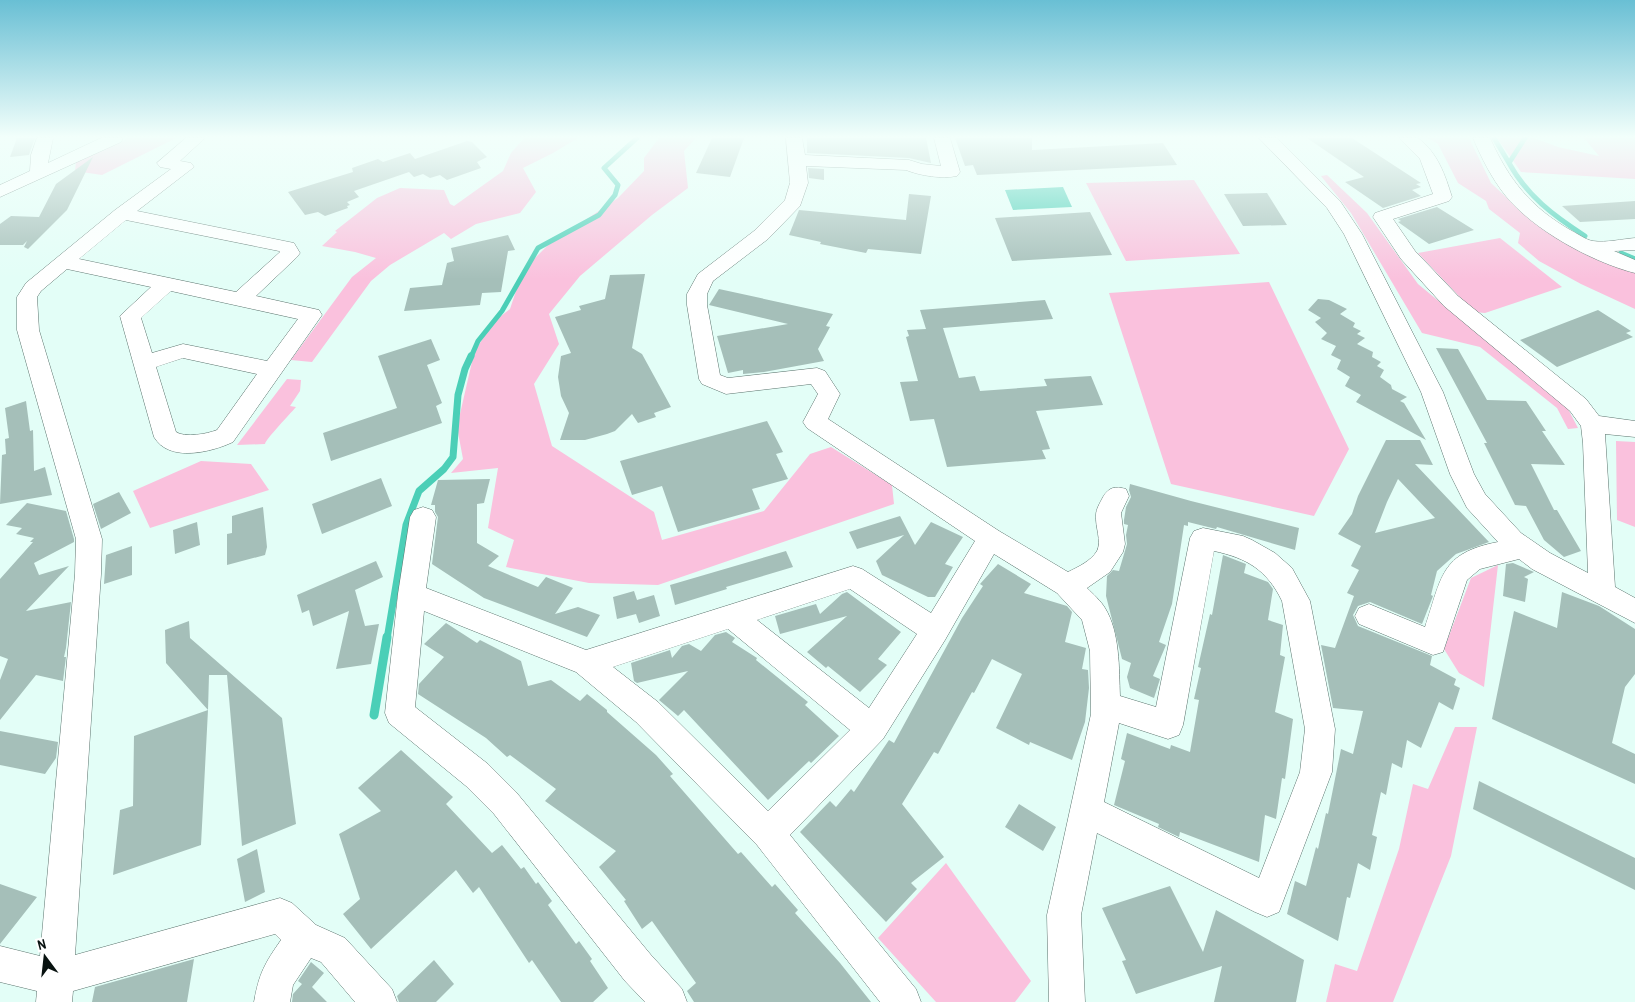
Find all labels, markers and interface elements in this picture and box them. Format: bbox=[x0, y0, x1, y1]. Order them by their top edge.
north arrow bbox=[20, 932, 70, 982]
text: N bbox=[35, 935, 48, 954]

